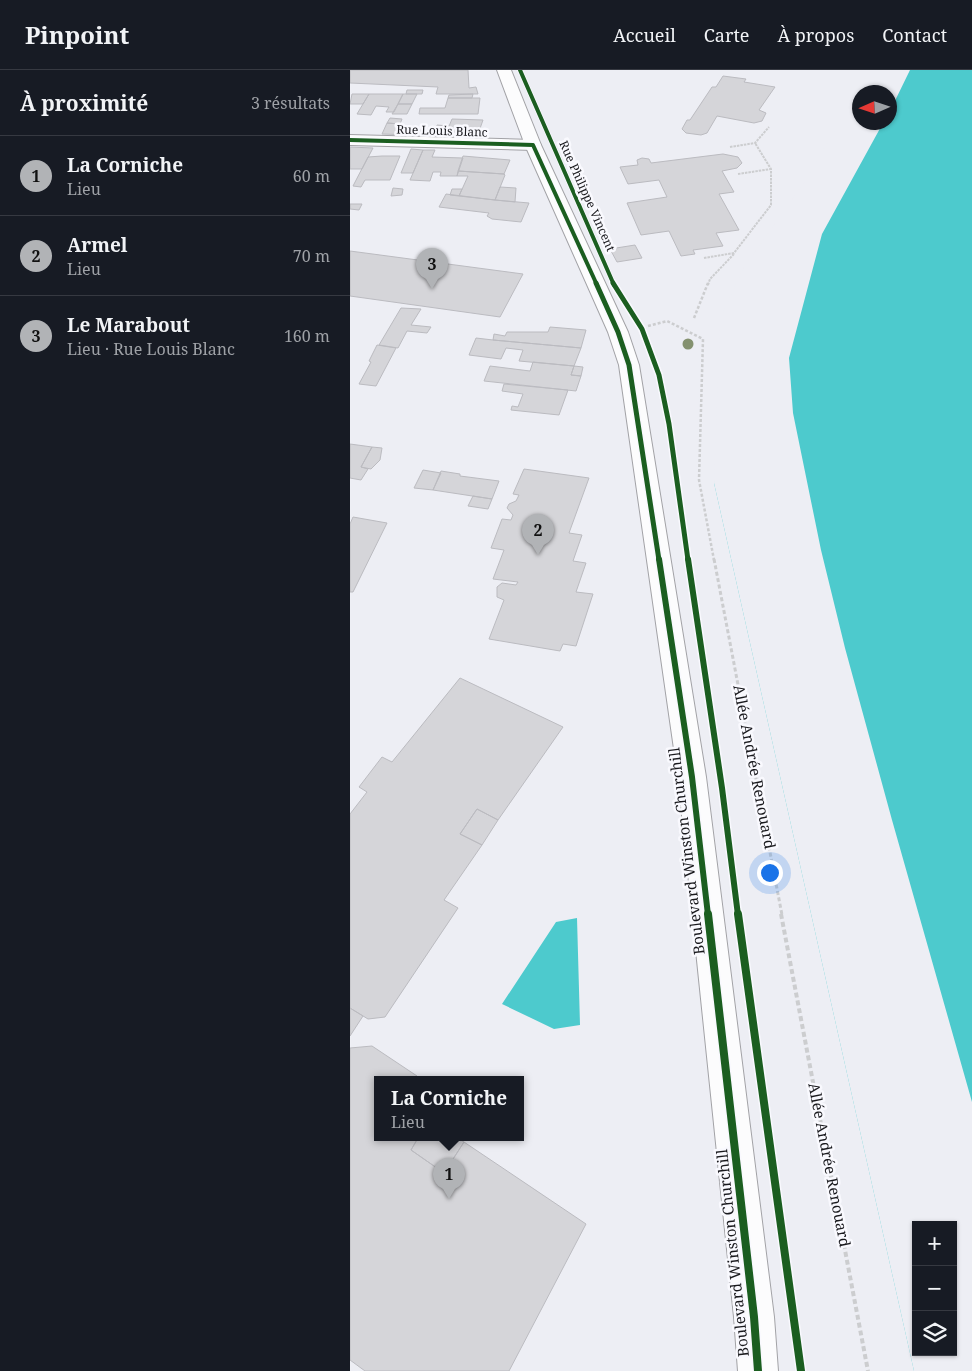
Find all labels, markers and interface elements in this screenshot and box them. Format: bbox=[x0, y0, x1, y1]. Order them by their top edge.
text: Pinpoint bbox=[25, 18, 129, 51]
text: Accueil bbox=[613, 23, 676, 47]
text: Carte bbox=[704, 23, 749, 47]
text: À propos bbox=[777, 23, 854, 47]
text: Contact bbox=[882, 23, 947, 47]
north arrow bbox=[852, 85, 897, 130]
text: À proximité bbox=[20, 89, 148, 117]
text: 3 résultats bbox=[251, 92, 330, 114]
street label: Rue Louis Blanc bbox=[396, 120, 488, 141]
street label: Rue Philippe Vincent bbox=[555, 138, 620, 254]
text: La Corniche bbox=[67, 152, 183, 178]
text: 1 bbox=[31, 165, 41, 187]
text: 60 m bbox=[293, 165, 330, 187]
text: Lieu bbox=[67, 178, 101, 200]
text: Armel bbox=[67, 232, 128, 258]
text: 2 bbox=[31, 245, 41, 267]
text: 70 m bbox=[293, 245, 330, 267]
pin: 3 bbox=[416, 248, 448, 289]
text: Lieu bbox=[67, 258, 101, 280]
text: Le Marabout bbox=[67, 312, 190, 338]
text: 3 bbox=[31, 325, 41, 347]
text: 160 m bbox=[284, 325, 330, 347]
text: Lieu · Rue Louis Blanc bbox=[67, 338, 235, 360]
pin: 2 bbox=[522, 514, 554, 555]
street label: Allée Andrée Renouard bbox=[729, 683, 781, 851]
street label: Boulevard Winston Churchill bbox=[663, 746, 709, 956]
your location bbox=[757, 860, 783, 886]
popup bbox=[374, 1076, 524, 1141]
street label: Allée Andrée Renouard bbox=[804, 1081, 856, 1249]
text: La Corniche bbox=[391, 1085, 507, 1111]
text: Lieu bbox=[391, 1111, 425, 1133]
street label: Boulevard Winston Churchill bbox=[711, 1148, 753, 1358]
pin: 1 bbox=[433, 1158, 465, 1199]
map controls bbox=[912, 1221, 957, 1356]
button: + bbox=[912, 1221, 957, 1266]
button: − bbox=[912, 1266, 957, 1311]
button: layers bbox=[912, 1311, 957, 1356]

